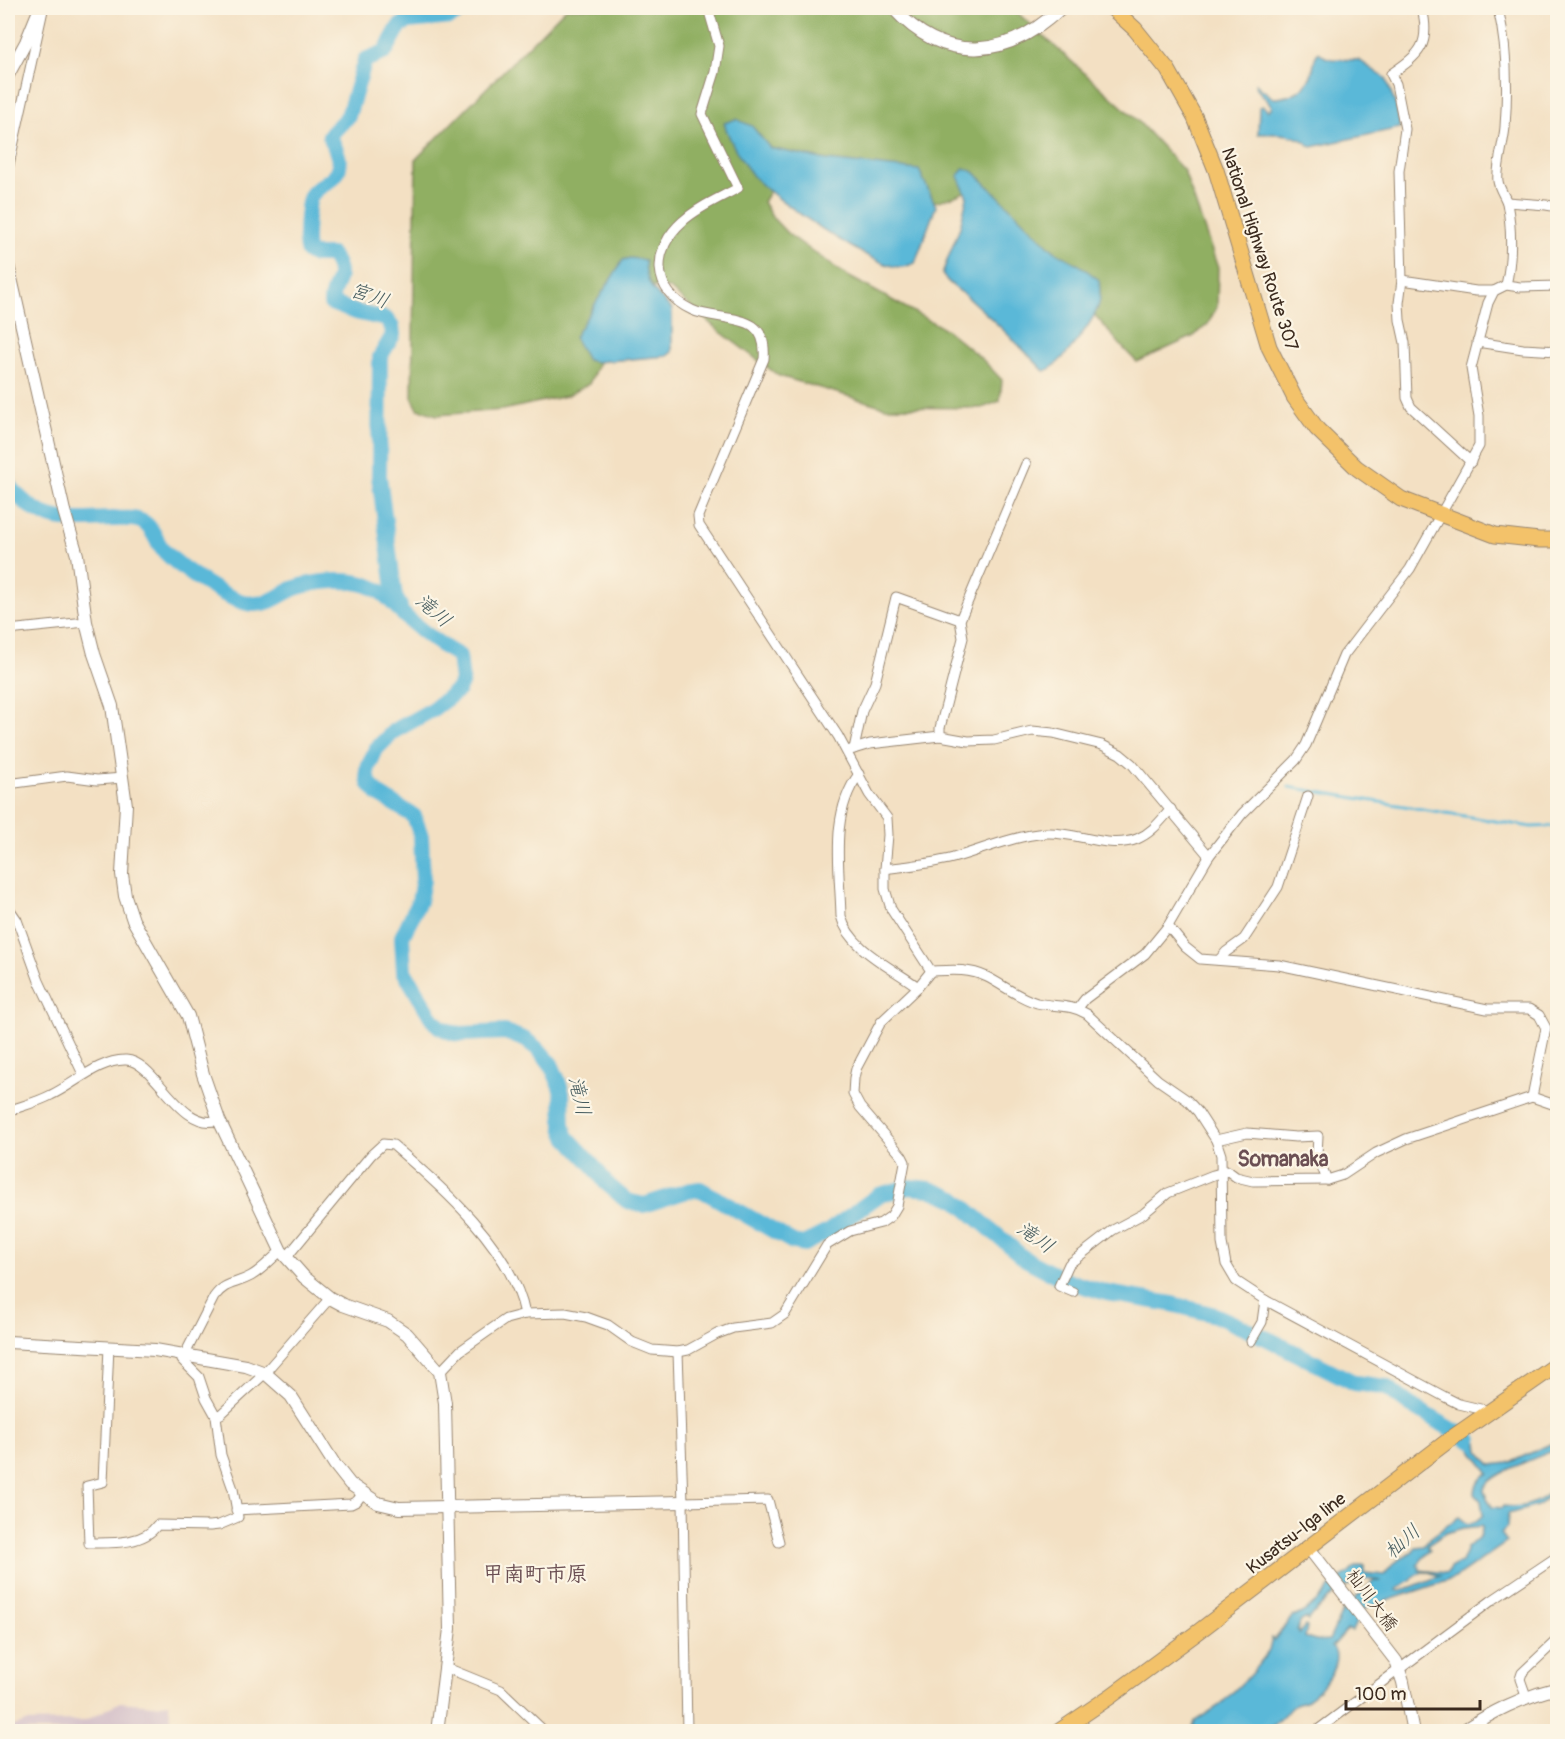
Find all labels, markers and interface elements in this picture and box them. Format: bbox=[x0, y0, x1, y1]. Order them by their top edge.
street label: National Highway Route 307 bbox=[1216, 145, 1303, 354]
water label: 宮川 bbox=[347, 277, 393, 314]
water label: 滝川 bbox=[410, 588, 457, 633]
water label: 滝川 bbox=[563, 1074, 596, 1118]
district label: Somanaka bbox=[1238, 1146, 1329, 1173]
water label: 滝川 bbox=[1012, 1216, 1059, 1259]
street label: Kusatsu-Iga line bbox=[1242, 1487, 1351, 1579]
water label: 杣川 bbox=[1379, 1519, 1426, 1564]
district label: 甲南町市原 bbox=[483, 1561, 588, 1588]
street label: 杣川大橋 bbox=[1341, 1565, 1402, 1636]
scale bar bbox=[1346, 1673, 1480, 1711]
text: 100 m bbox=[1355, 1683, 1407, 1706]

